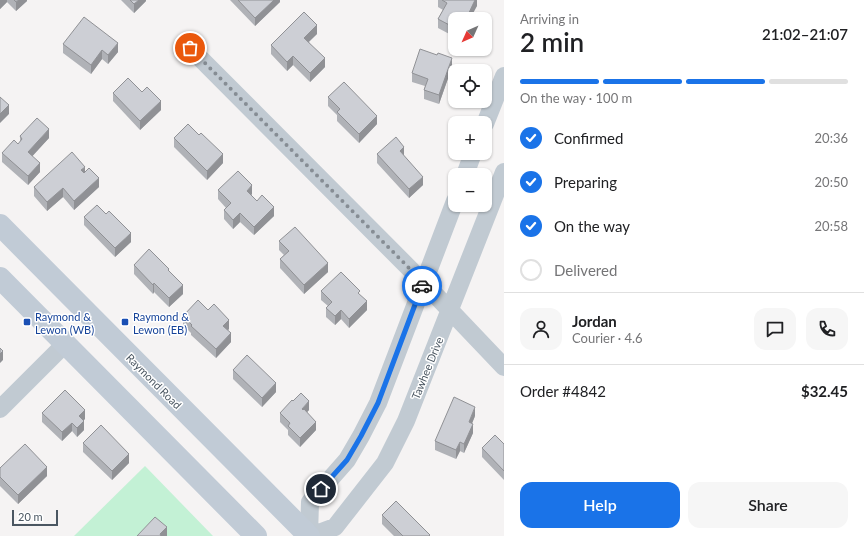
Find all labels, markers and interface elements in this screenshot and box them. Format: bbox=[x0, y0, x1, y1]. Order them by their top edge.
text: Arriving in bbox=[520, 11, 579, 27]
north arrow bbox=[448, 12, 492, 56]
map controls bbox=[448, 12, 492, 212]
text: 21:02–21:07 bbox=[762, 25, 848, 43]
text: 2 min bbox=[520, 26, 584, 58]
pin bbox=[173, 31, 207, 65]
icon: bag bbox=[179, 37, 201, 59]
button: locate bbox=[448, 64, 492, 108]
text: On the way · 100 m bbox=[520, 90, 632, 106]
button: + bbox=[448, 116, 492, 160]
icon: check bbox=[520, 127, 542, 149]
text: Confirmed bbox=[554, 129, 623, 147]
text: 20:36 bbox=[815, 130, 848, 146]
button: − bbox=[448, 168, 492, 212]
icon: check bbox=[520, 171, 542, 193]
text: Preparing bbox=[554, 173, 617, 191]
text: 20:50 bbox=[815, 174, 848, 190]
icon: check bbox=[520, 215, 542, 237]
text: On the way bbox=[554, 217, 630, 235]
text: 20:58 bbox=[815, 218, 848, 234]
text: Delivered bbox=[554, 261, 617, 279]
courier bbox=[402, 266, 442, 306]
icon: car bbox=[411, 275, 433, 297]
button: person bbox=[520, 308, 562, 350]
button: chat bbox=[754, 308, 796, 350]
button: phone bbox=[806, 308, 848, 350]
place label: Raymond & Lewon (WB) bbox=[35, 310, 94, 336]
place label: Raymond & Lewon (EB) bbox=[133, 310, 189, 336]
text: Jordan bbox=[572, 312, 617, 330]
marker: Raymond & Lewon (WB) bbox=[22, 317, 32, 327]
marker: Raymond & Lewon (EB) bbox=[120, 317, 130, 327]
text: Courier · 4.6 bbox=[572, 330, 643, 346]
street label: Tawhee Drive bbox=[409, 335, 445, 401]
street label: Raymond Road bbox=[124, 351, 184, 411]
text: Order #4842 bbox=[520, 382, 606, 400]
text: $32.45 bbox=[801, 382, 848, 400]
pin bbox=[304, 472, 338, 506]
icon: home bbox=[310, 478, 332, 500]
button: Help bbox=[520, 482, 680, 528]
button: Share bbox=[688, 482, 848, 528]
scale bar bbox=[12, 508, 58, 527]
text: 20 m bbox=[18, 510, 43, 523]

